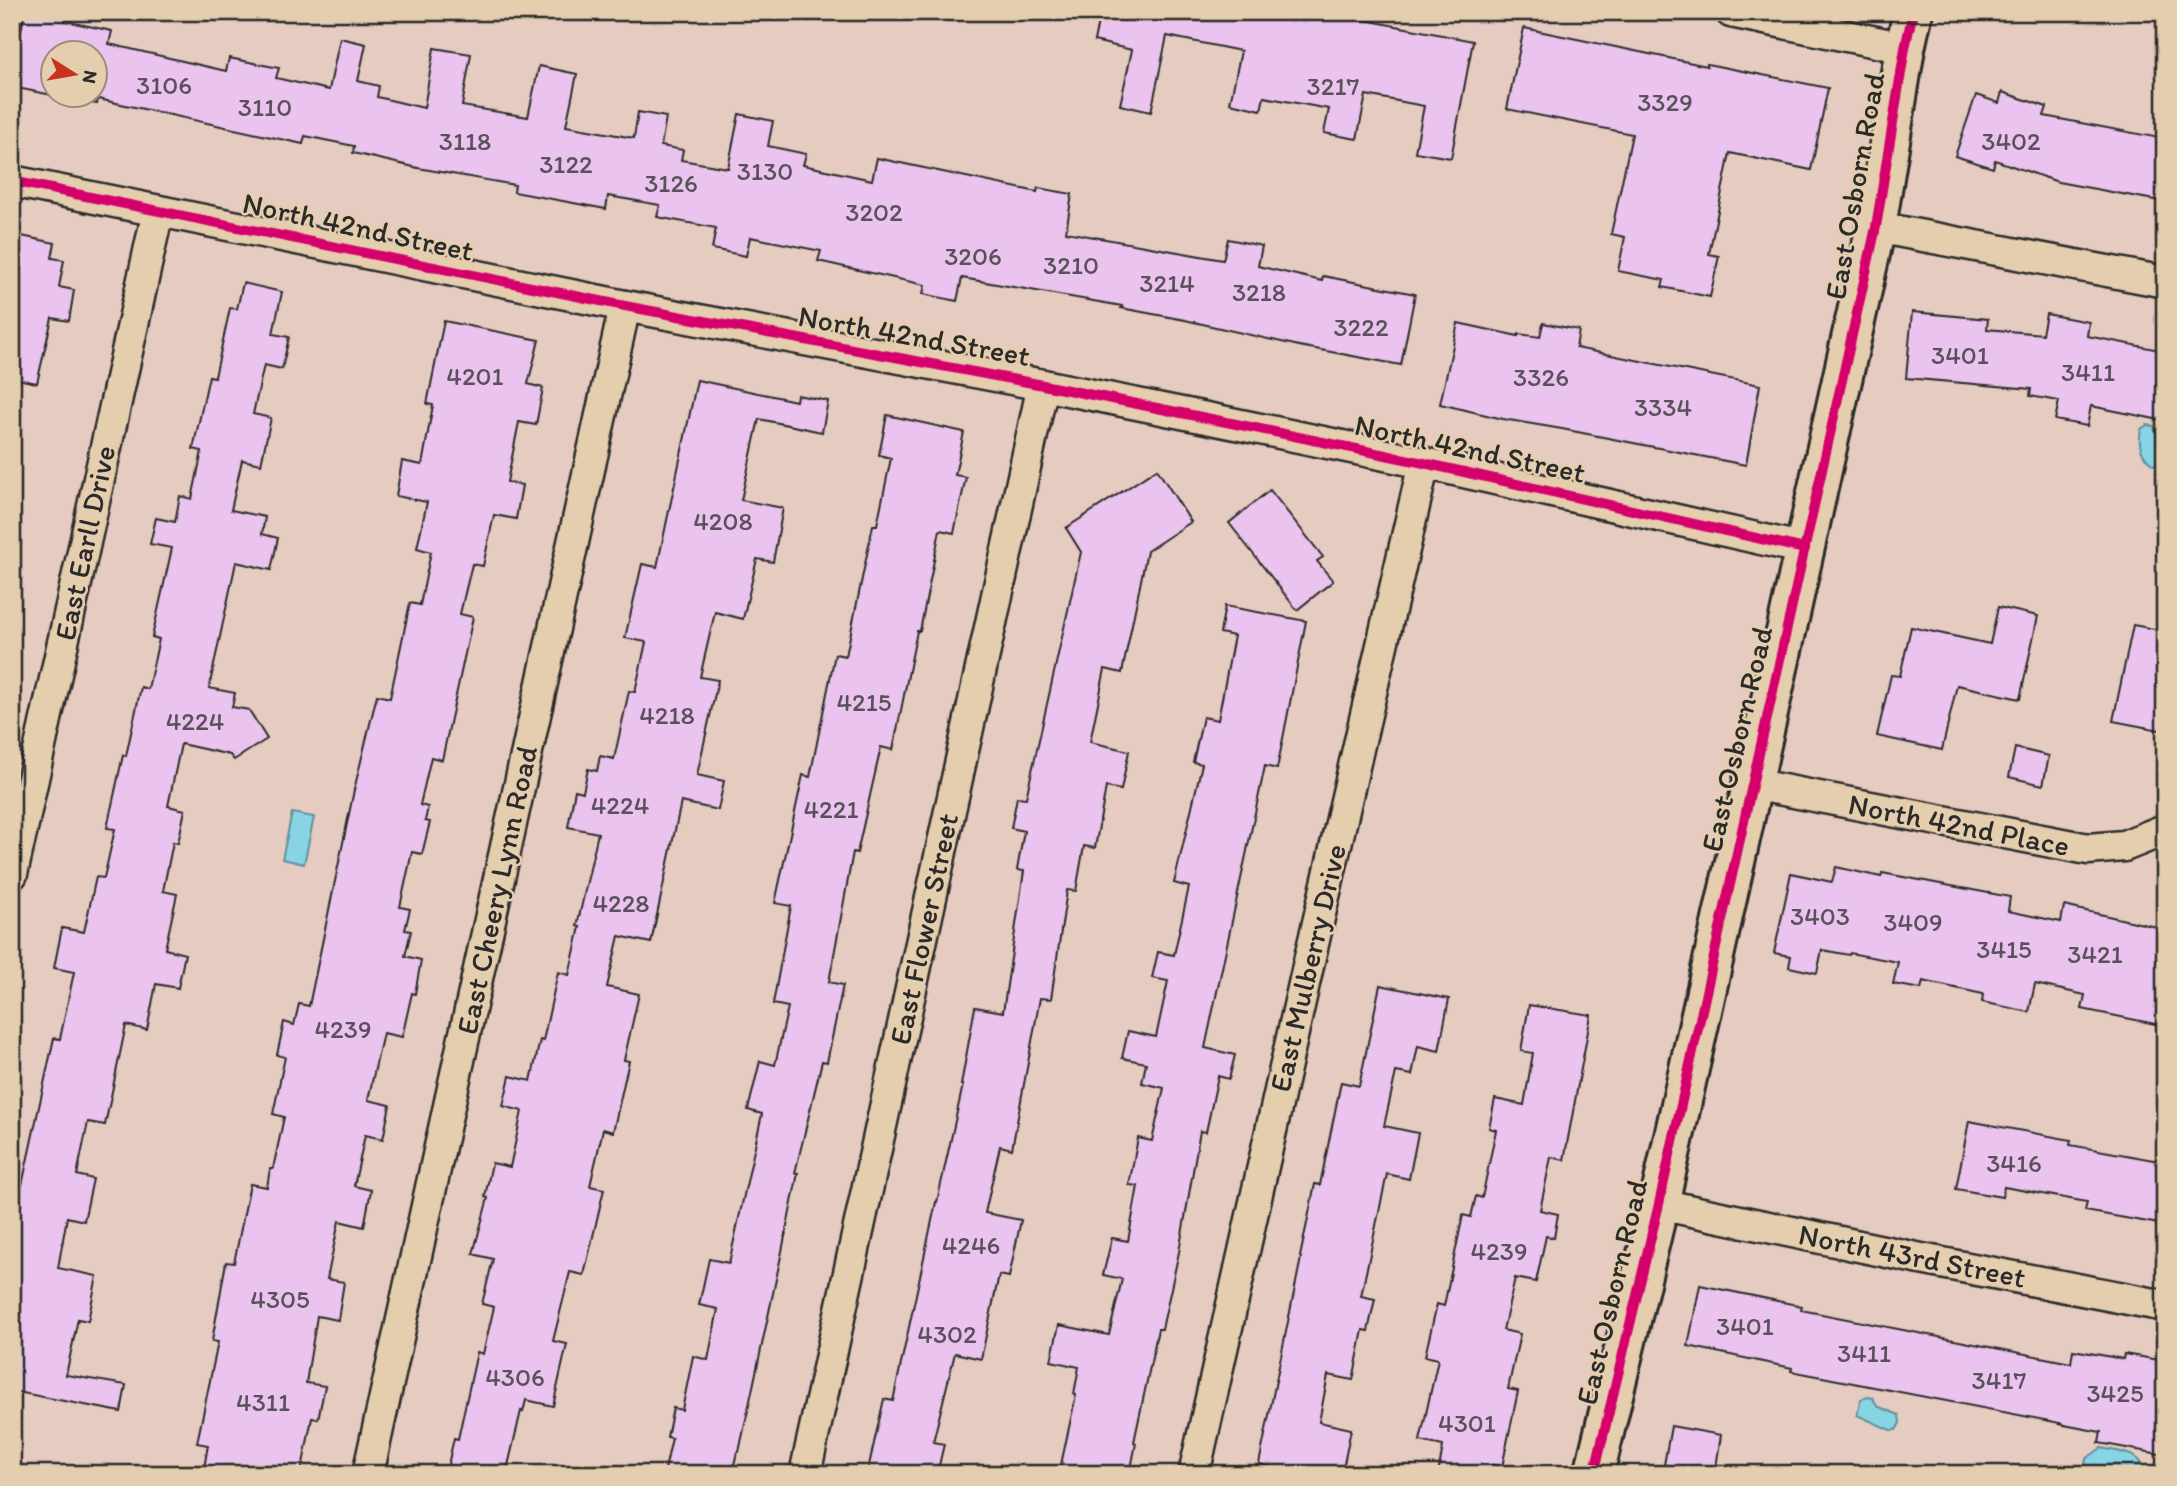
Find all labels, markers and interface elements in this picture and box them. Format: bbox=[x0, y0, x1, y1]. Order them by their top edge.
north arrow bbox=[38, 38, 108, 108]
text: N bbox=[78, 69, 103, 86]
house number: 3106 bbox=[136, 69, 192, 101]
street label: East Osborn Road bbox=[1816, 69, 1893, 302]
house number: 3217 bbox=[1307, 70, 1360, 102]
house number: 3329 bbox=[1637, 86, 1693, 118]
house number: 3110 bbox=[238, 91, 292, 123]
house number: 3118 bbox=[439, 125, 491, 157]
house number: 3402 bbox=[1981, 125, 2041, 157]
house number: 3122 bbox=[539, 148, 593, 180]
house number: 3130 bbox=[737, 155, 793, 187]
house number: 3126 bbox=[644, 167, 698, 199]
street label: North 42nd Street bbox=[239, 184, 477, 269]
house number: 3202 bbox=[845, 196, 903, 228]
house number: 3206 bbox=[944, 240, 1002, 272]
house number: 3210 bbox=[1043, 249, 1099, 281]
house number: 3214 bbox=[1139, 267, 1195, 299]
house number: 3218 bbox=[1232, 276, 1286, 308]
street label: North 42nd Street bbox=[795, 297, 1033, 374]
house number: 3222 bbox=[1333, 311, 1389, 343]
house number: 3401 bbox=[1931, 339, 1989, 371]
house number: 3411 bbox=[2061, 356, 2115, 388]
house number: 4201 bbox=[446, 360, 504, 392]
house number: 3326 bbox=[1513, 361, 1569, 393]
house number: 3334 bbox=[1634, 391, 1692, 423]
street label: North 42nd Street bbox=[1351, 406, 1589, 491]
street label: East Earll Drive bbox=[46, 442, 123, 644]
house number: 4208 bbox=[693, 505, 753, 537]
street label: East Osborn Road bbox=[1693, 622, 1781, 855]
house number: 4215 bbox=[836, 686, 892, 718]
house number: 4218 bbox=[639, 699, 695, 731]
house number: 4224 bbox=[166, 705, 225, 737]
street label: East Cheery Lynn Road bbox=[448, 742, 545, 1038]
street label: North 42nd Place bbox=[1845, 785, 2073, 864]
house number: 4224 bbox=[591, 789, 650, 821]
house number: 4221 bbox=[803, 793, 859, 825]
street label: East Flower Street bbox=[881, 810, 966, 1048]
street label: East Mulberry Drive bbox=[1261, 840, 1354, 1095]
house number: 4228 bbox=[592, 887, 650, 919]
house number: 3403 bbox=[1790, 900, 1850, 932]
house number: 3409 bbox=[1883, 906, 1943, 938]
house number: 3415 bbox=[1976, 933, 2032, 965]
house number: 3421 bbox=[2067, 938, 2123, 970]
house number: 4239 bbox=[314, 1013, 372, 1045]
house number: 3416 bbox=[1986, 1147, 2042, 1179]
street label: East Osborn Road bbox=[1568, 1175, 1656, 1408]
street label: North 43rd Street bbox=[1795, 1215, 2029, 1296]
house number: 4246 bbox=[942, 1229, 1000, 1261]
house number: 4239 bbox=[1470, 1235, 1528, 1267]
house number: 4305 bbox=[250, 1283, 310, 1315]
house number: 3401 bbox=[1716, 1310, 1774, 1342]
house number: 4302 bbox=[917, 1318, 977, 1350]
house number: 3411 bbox=[1837, 1337, 1891, 1369]
house number: 4306 bbox=[485, 1361, 545, 1393]
house number: 3417 bbox=[1972, 1364, 2026, 1396]
house number: 3425 bbox=[2086, 1377, 2144, 1409]
house number: 4311 bbox=[236, 1386, 290, 1418]
house number: 4301 bbox=[1438, 1407, 1496, 1439]

